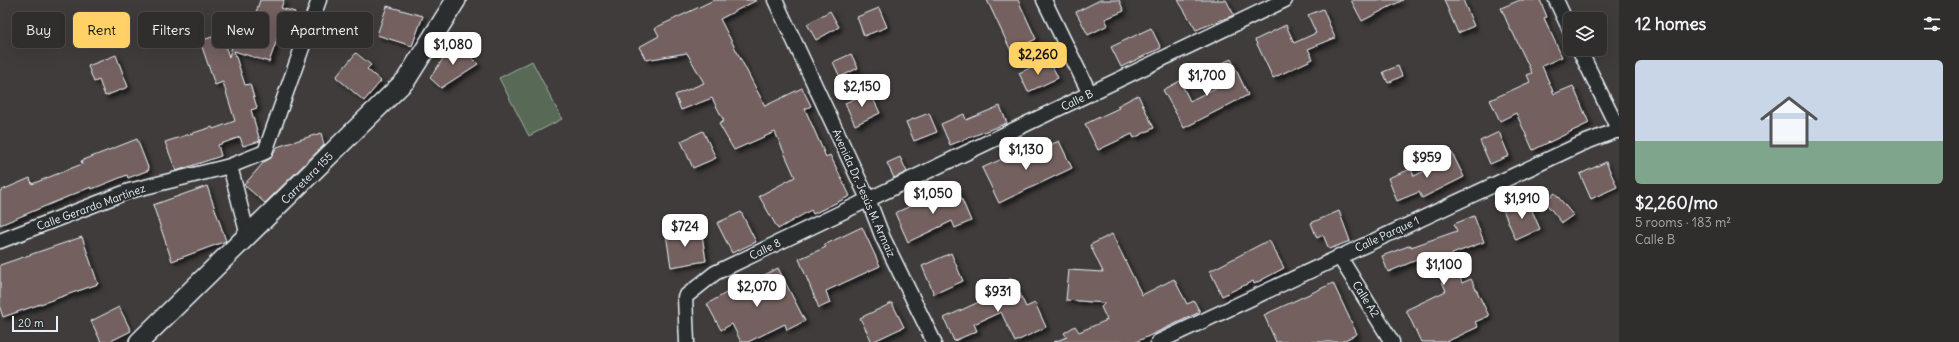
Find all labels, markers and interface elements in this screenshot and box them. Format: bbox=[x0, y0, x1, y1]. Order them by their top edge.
chip: Buy bbox=[12, 12, 65, 48]
chip: Rent bbox=[73, 12, 130, 48]
chip: Filters bbox=[138, 12, 204, 48]
chip: New bbox=[212, 12, 269, 48]
chip: Apartment bbox=[277, 12, 373, 48]
map controls bbox=[1563, 12, 1607, 56]
button: layers bbox=[1563, 12, 1607, 56]
text: 12 homes bbox=[1635, 13, 1706, 35]
icon: filters bbox=[1921, 13, 1943, 35]
pin: $1,080 bbox=[420, 32, 486, 66]
text: $1,080 bbox=[433, 36, 473, 53]
pin: $2,260 bbox=[1005, 42, 1071, 76]
text: $2,260 bbox=[1018, 46, 1058, 63]
pin: $1,700 bbox=[1174, 63, 1240, 97]
text: $1,700 bbox=[1188, 67, 1226, 84]
pin: $2,150 bbox=[829, 74, 895, 108]
text: $2,150 bbox=[843, 78, 881, 95]
street label: Calle B bbox=[1059, 86, 1095, 114]
icon: home bbox=[1753, 86, 1825, 158]
street label: Avenida Dr. Jesús M. Armaiz bbox=[829, 127, 899, 259]
pin: $1,130 bbox=[993, 137, 1059, 171]
text: $1,130 bbox=[1008, 141, 1044, 158]
pin: $959 bbox=[1403, 145, 1451, 179]
street label: Carretera 155 bbox=[278, 149, 336, 207]
text: $959 bbox=[1412, 149, 1442, 166]
street label: Calle Gerardo Martínez bbox=[35, 181, 147, 233]
pin: $1,050 bbox=[900, 181, 966, 215]
text: $1,050 bbox=[913, 185, 953, 202]
pin: $1,910 bbox=[1489, 186, 1555, 220]
text: $1,910 bbox=[1504, 190, 1540, 207]
text: $2,260/mo bbox=[1635, 192, 1718, 214]
street label: Calle Parque 1 bbox=[1353, 213, 1421, 255]
pin: $724 bbox=[661, 214, 709, 248]
text: 5 rooms · 183 m² bbox=[1635, 214, 1731, 231]
text: $724 bbox=[671, 218, 699, 235]
text: Calle B bbox=[1635, 231, 1675, 248]
street label: Calle 8 bbox=[747, 235, 783, 263]
pin: $1,100 bbox=[1411, 252, 1477, 286]
text: $1,100 bbox=[1426, 256, 1462, 273]
pin: $2,070 bbox=[724, 274, 790, 308]
text: $2,070 bbox=[737, 278, 777, 295]
street label: Calle A2 bbox=[1349, 278, 1383, 320]
pin: $931 bbox=[974, 279, 1022, 313]
text: $931 bbox=[984, 283, 1012, 300]
scale bar bbox=[12, 314, 58, 333]
text: 20 m bbox=[18, 316, 44, 330]

